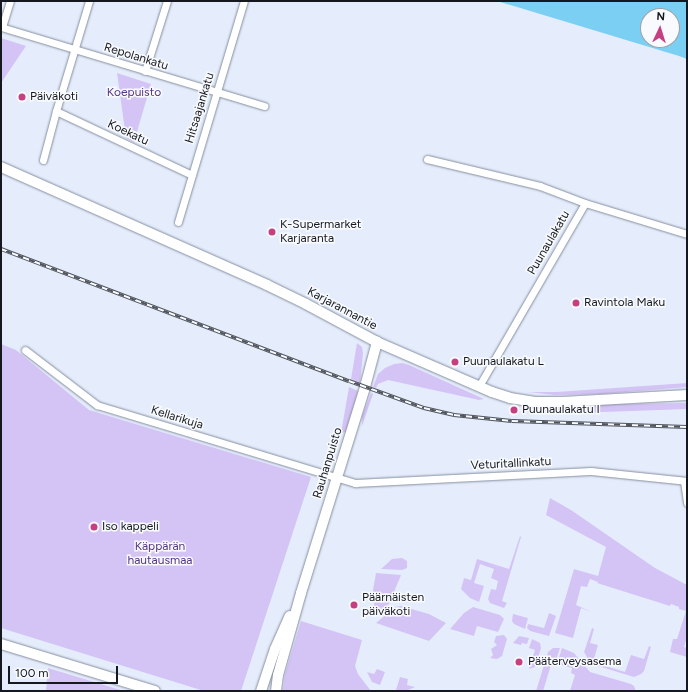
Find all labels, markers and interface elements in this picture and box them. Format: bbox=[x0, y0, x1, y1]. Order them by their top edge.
north arrow bbox=[640, 8, 680, 48]
text: N bbox=[656, 10, 665, 23]
street label: Repolankatu bbox=[102, 40, 170, 74]
street label: Hitsaajankatu bbox=[182, 71, 218, 145]
park label: Koepuisto bbox=[107, 86, 161, 100]
place label: Päiväkoti bbox=[30, 90, 78, 104]
marker: Päiväkoti bbox=[17, 92, 27, 102]
street label: Koekatu bbox=[105, 117, 151, 149]
street label: Puunaulakatu bbox=[525, 208, 573, 278]
place label: K-Supermarket Karjaranta bbox=[280, 218, 361, 246]
marker: K-Supermarket Karjaranta bbox=[267, 227, 277, 237]
street label: Karjarannantie bbox=[305, 285, 379, 333]
place label: Ravintola Maku bbox=[584, 296, 665, 310]
marker: Ravintola Maku bbox=[571, 298, 581, 308]
place label: Puunaulakatu L bbox=[463, 355, 544, 369]
marker: Puunaulakatu L bbox=[450, 357, 460, 367]
street label: Kellarikuja bbox=[149, 403, 205, 433]
place label: Puunaulakatu I bbox=[522, 403, 600, 417]
marker: Puunaulakatu I bbox=[509, 405, 519, 415]
street label: Rauhanpuisto bbox=[310, 426, 346, 500]
street label: Veturitallinkatu bbox=[470, 455, 552, 473]
place label: Iso kappeli bbox=[102, 520, 159, 534]
marker: Iso kappeli bbox=[89, 522, 99, 532]
park label: Käppärän hautausmaa bbox=[128, 540, 192, 568]
place label: Päärnäisten päiväkoti bbox=[362, 591, 424, 619]
marker: Päärnäisten päiväkoti bbox=[349, 600, 359, 610]
place label: Pääterveysasema bbox=[528, 655, 621, 669]
marker: Pääterveysasema bbox=[513, 656, 525, 668]
scale bar bbox=[10, 658, 120, 684]
text: 100 m bbox=[15, 666, 49, 680]

